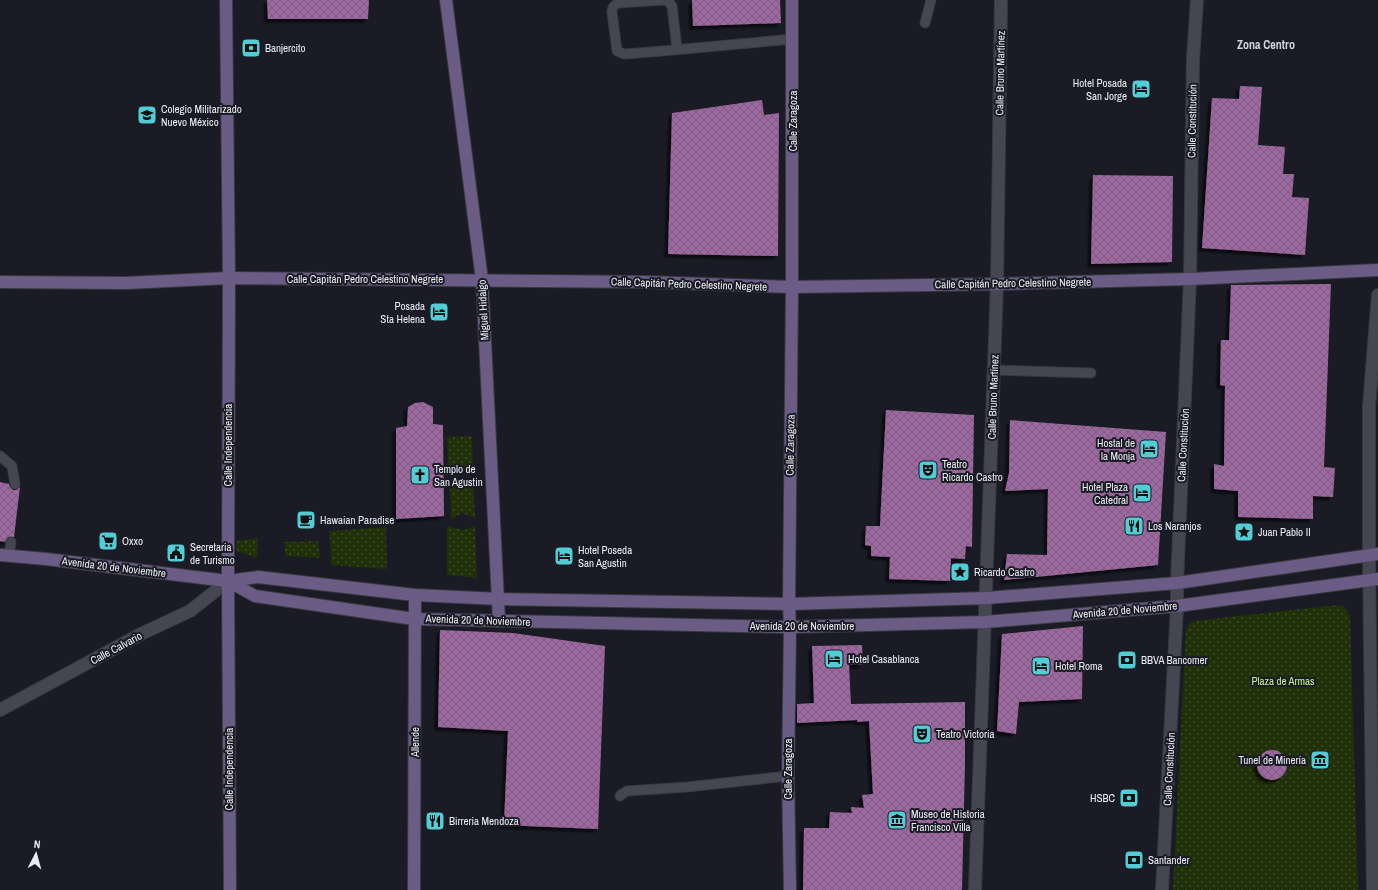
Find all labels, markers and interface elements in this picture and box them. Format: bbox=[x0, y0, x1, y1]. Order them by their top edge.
street label: Calle Bruno Martínez bbox=[992, 30, 1008, 115]
bank icon: Banjercito bbox=[240, 37, 262, 59]
district label: Zona Centro bbox=[1237, 37, 1295, 53]
place label: Banjercito bbox=[265, 41, 306, 55]
place label: Hotel Posada San Jorge bbox=[1073, 76, 1127, 103]
hotel icon: Hotel Posada San Jorge bbox=[1130, 78, 1152, 100]
street label: Calle Constitución bbox=[1184, 84, 1200, 158]
street label: Calle Zaragoza bbox=[786, 90, 800, 152]
place label: Colegio Militarizado Nuevo México bbox=[161, 102, 242, 129]
school or university icon: Colegio Militarizado Nuevo México bbox=[136, 104, 158, 126]
street label: Calle Capitán Pedro Celestino Negrete bbox=[287, 272, 443, 286]
street label: Calle Capitán Pedro Celestino Negrete bbox=[611, 274, 767, 294]
street label: Calle Capitán Pedro Celestino Negrete bbox=[935, 275, 1091, 291]
street label: Miguel Hidalgo bbox=[474, 279, 492, 341]
place label: Posada Sta Helena bbox=[380, 299, 425, 326]
hotel icon: Posada Sta Helena bbox=[428, 301, 450, 323]
street label: Calle Bruno Martínez bbox=[985, 354, 1001, 440]
street label: Calle Independencia bbox=[221, 404, 235, 486]
street label: Calle Constitución bbox=[1174, 408, 1192, 482]
street label: Calle Zaragoza bbox=[782, 414, 798, 476]
place label: Hostal de la Monja bbox=[1097, 436, 1135, 463]
hotel icon: Hostal de la Monja bbox=[1138, 438, 1160, 460]
place label: Teatro Ricardo Castro bbox=[942, 457, 1003, 484]
theatre icon: Teatro Ricardo Castro bbox=[917, 459, 939, 481]
place label: Templo de San Agustin bbox=[434, 462, 483, 489]
church icon: Templo de San Agustin bbox=[409, 464, 431, 486]
place label: Hotel Plaza Catedral bbox=[1082, 480, 1128, 507]
hotel icon: Hotel Plaza Catedral bbox=[1131, 482, 1153, 504]
cafe icon: Hawaian Paradise bbox=[295, 509, 317, 531]
place label: Hawaian Paradise bbox=[320, 513, 394, 527]
restaurant icon: Los Naranjos bbox=[1123, 515, 1145, 537]
place label: Los Naranjos bbox=[1148, 519, 1202, 533]
place icon: Juan Pablo II bbox=[1233, 521, 1255, 543]
place label: Juan Pablo II bbox=[1258, 525, 1311, 539]
supermarket icon: Oxxo bbox=[97, 530, 119, 552]
place label: Oxxo bbox=[122, 534, 143, 548]
place label: Secretaria de Turismo bbox=[190, 540, 235, 567]
public building icon: Secretaria de Turismo bbox=[165, 542, 187, 564]
place label: Hotel Poseda San Agustin bbox=[578, 543, 632, 570]
hotel icon: Hotel Poseda San Agustin bbox=[553, 545, 575, 567]
street label: Avenida 20 de Noviembre bbox=[60, 554, 167, 580]
place icon: Ricardo Castro bbox=[949, 561, 971, 583]
place label: Ricardo Castro bbox=[974, 565, 1035, 579]
street label: Avenida 20 de Noviembre bbox=[1071, 598, 1178, 622]
street label: Avenida 20 de Noviembre bbox=[424, 611, 531, 629]
street label: Avenida 20 de Noviembre bbox=[749, 619, 854, 633]
street label: Calle Calvario bbox=[88, 629, 144, 667]
hotel icon: Hotel Casablanca bbox=[823, 648, 845, 670]
bank icon: BBVA Bancomer bbox=[1116, 649, 1138, 671]
place label: Hotel Casablanca bbox=[848, 652, 919, 666]
place label: BBVA Bancomer bbox=[1141, 653, 1208, 667]
hotel icon: Hotel Roma bbox=[1030, 655, 1052, 677]
place label: Hotel Roma bbox=[1055, 659, 1103, 673]
park label: Plaza de Armas bbox=[1251, 674, 1315, 688]
theatre icon: Teatro Victoria bbox=[911, 723, 933, 745]
street label: Allende bbox=[408, 727, 422, 758]
place label: Teatro Victoria bbox=[936, 727, 995, 741]
street label: Calle Independencia bbox=[222, 728, 236, 810]
street label: Calle Constitución bbox=[1160, 732, 1178, 806]
street label: Calle Zaragoza bbox=[781, 738, 795, 800]
museum icon: Tunel de Minería bbox=[1309, 749, 1331, 771]
place label: Tunel de Minería bbox=[1239, 753, 1306, 767]
bank icon: HSBC bbox=[1118, 787, 1140, 809]
place label: HSBC bbox=[1090, 791, 1115, 805]
place label: Museo de Historia Francisco Villa bbox=[911, 807, 985, 834]
museum icon: Museo de Historia Francisco Villa bbox=[886, 809, 908, 831]
restaurant icon: Birreria Mendoza bbox=[424, 810, 446, 832]
place label: Birreria Mendoza bbox=[449, 814, 519, 828]
north arrow bbox=[16, 834, 56, 874]
text: N bbox=[33, 837, 41, 851]
bank icon: Santander bbox=[1123, 849, 1145, 871]
place label: Santander bbox=[1148, 853, 1190, 867]

